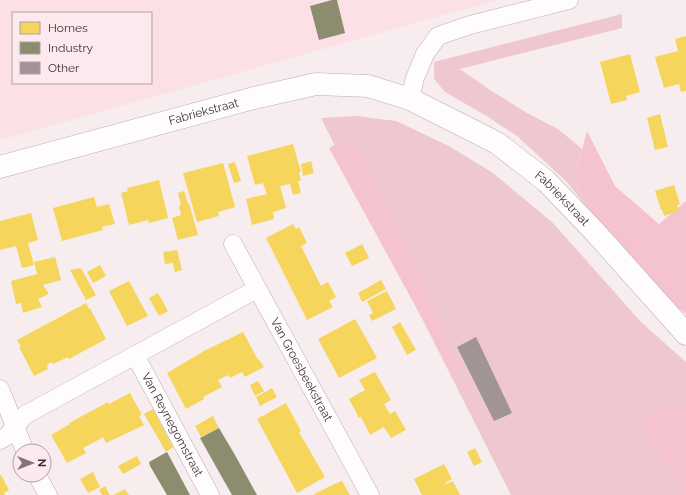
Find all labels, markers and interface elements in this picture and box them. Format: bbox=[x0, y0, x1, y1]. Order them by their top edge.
legend bbox=[12, 12, 152, 84]
text: Homes bbox=[48, 21, 88, 35]
text: Industry bbox=[48, 41, 94, 55]
text: Other bbox=[48, 61, 80, 75]
street label: Fabriekstraat bbox=[167, 96, 240, 128]
street label: Fabriekstraat bbox=[532, 168, 592, 229]
street label: Van Groesbeekstraat bbox=[268, 315, 335, 424]
street label: Van Reynegomstraat bbox=[139, 370, 206, 479]
north arrow bbox=[12, 443, 52, 483]
text: N bbox=[35, 459, 48, 467]

